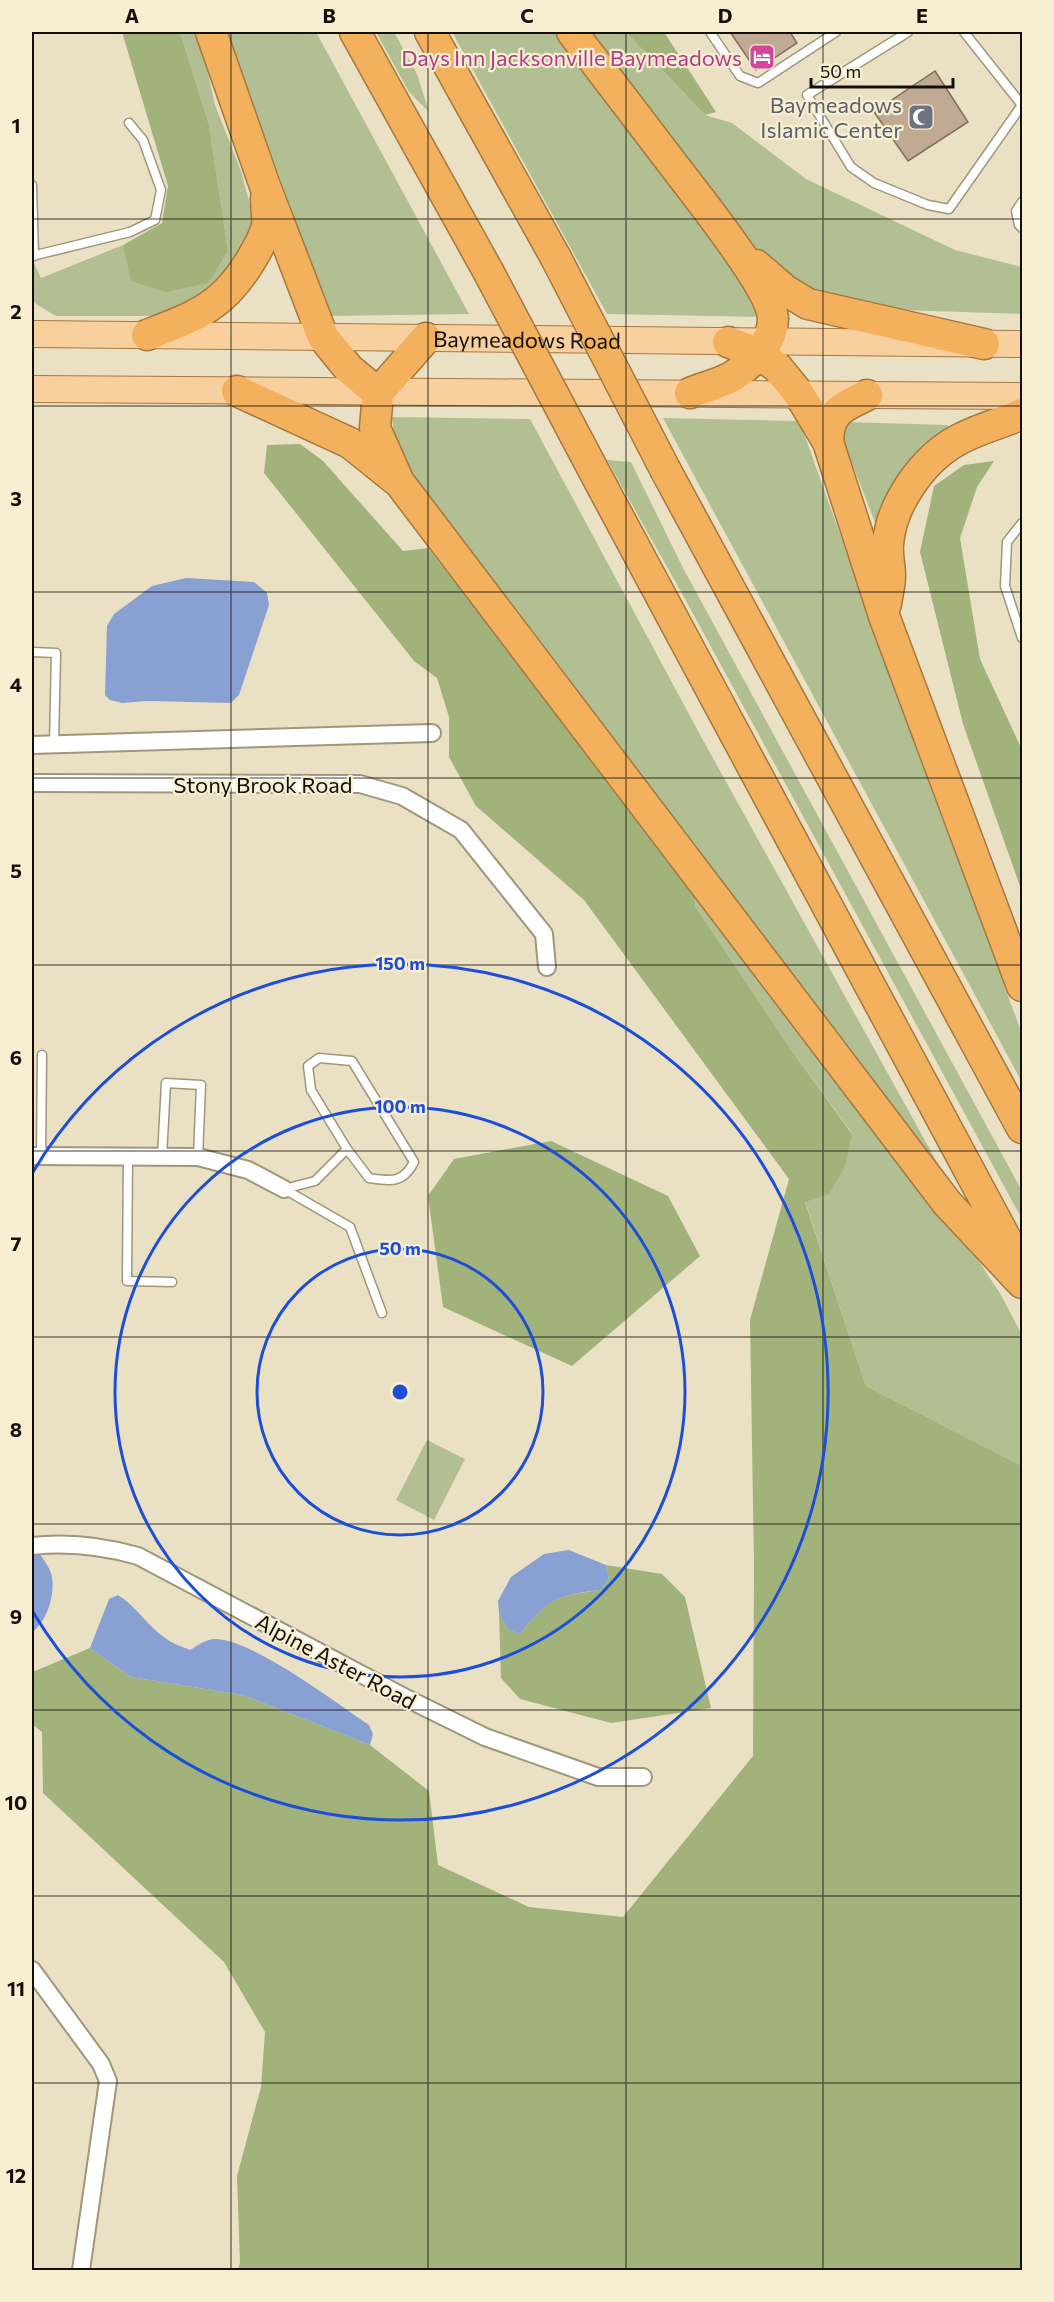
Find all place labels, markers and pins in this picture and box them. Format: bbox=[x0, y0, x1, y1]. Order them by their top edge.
hotel icon: Days Inn Jacksonville Baymeadows bbox=[747, 42, 777, 72]
place label: Days Inn Jacksonville Baymeadows bbox=[401, 44, 742, 71]
place label: Baymeadows Islamic Center bbox=[760, 91, 902, 143]
mosque icon: Baymeadows Islamic Center bbox=[906, 102, 936, 132]
centre of rings bbox=[390, 1382, 410, 1402]

